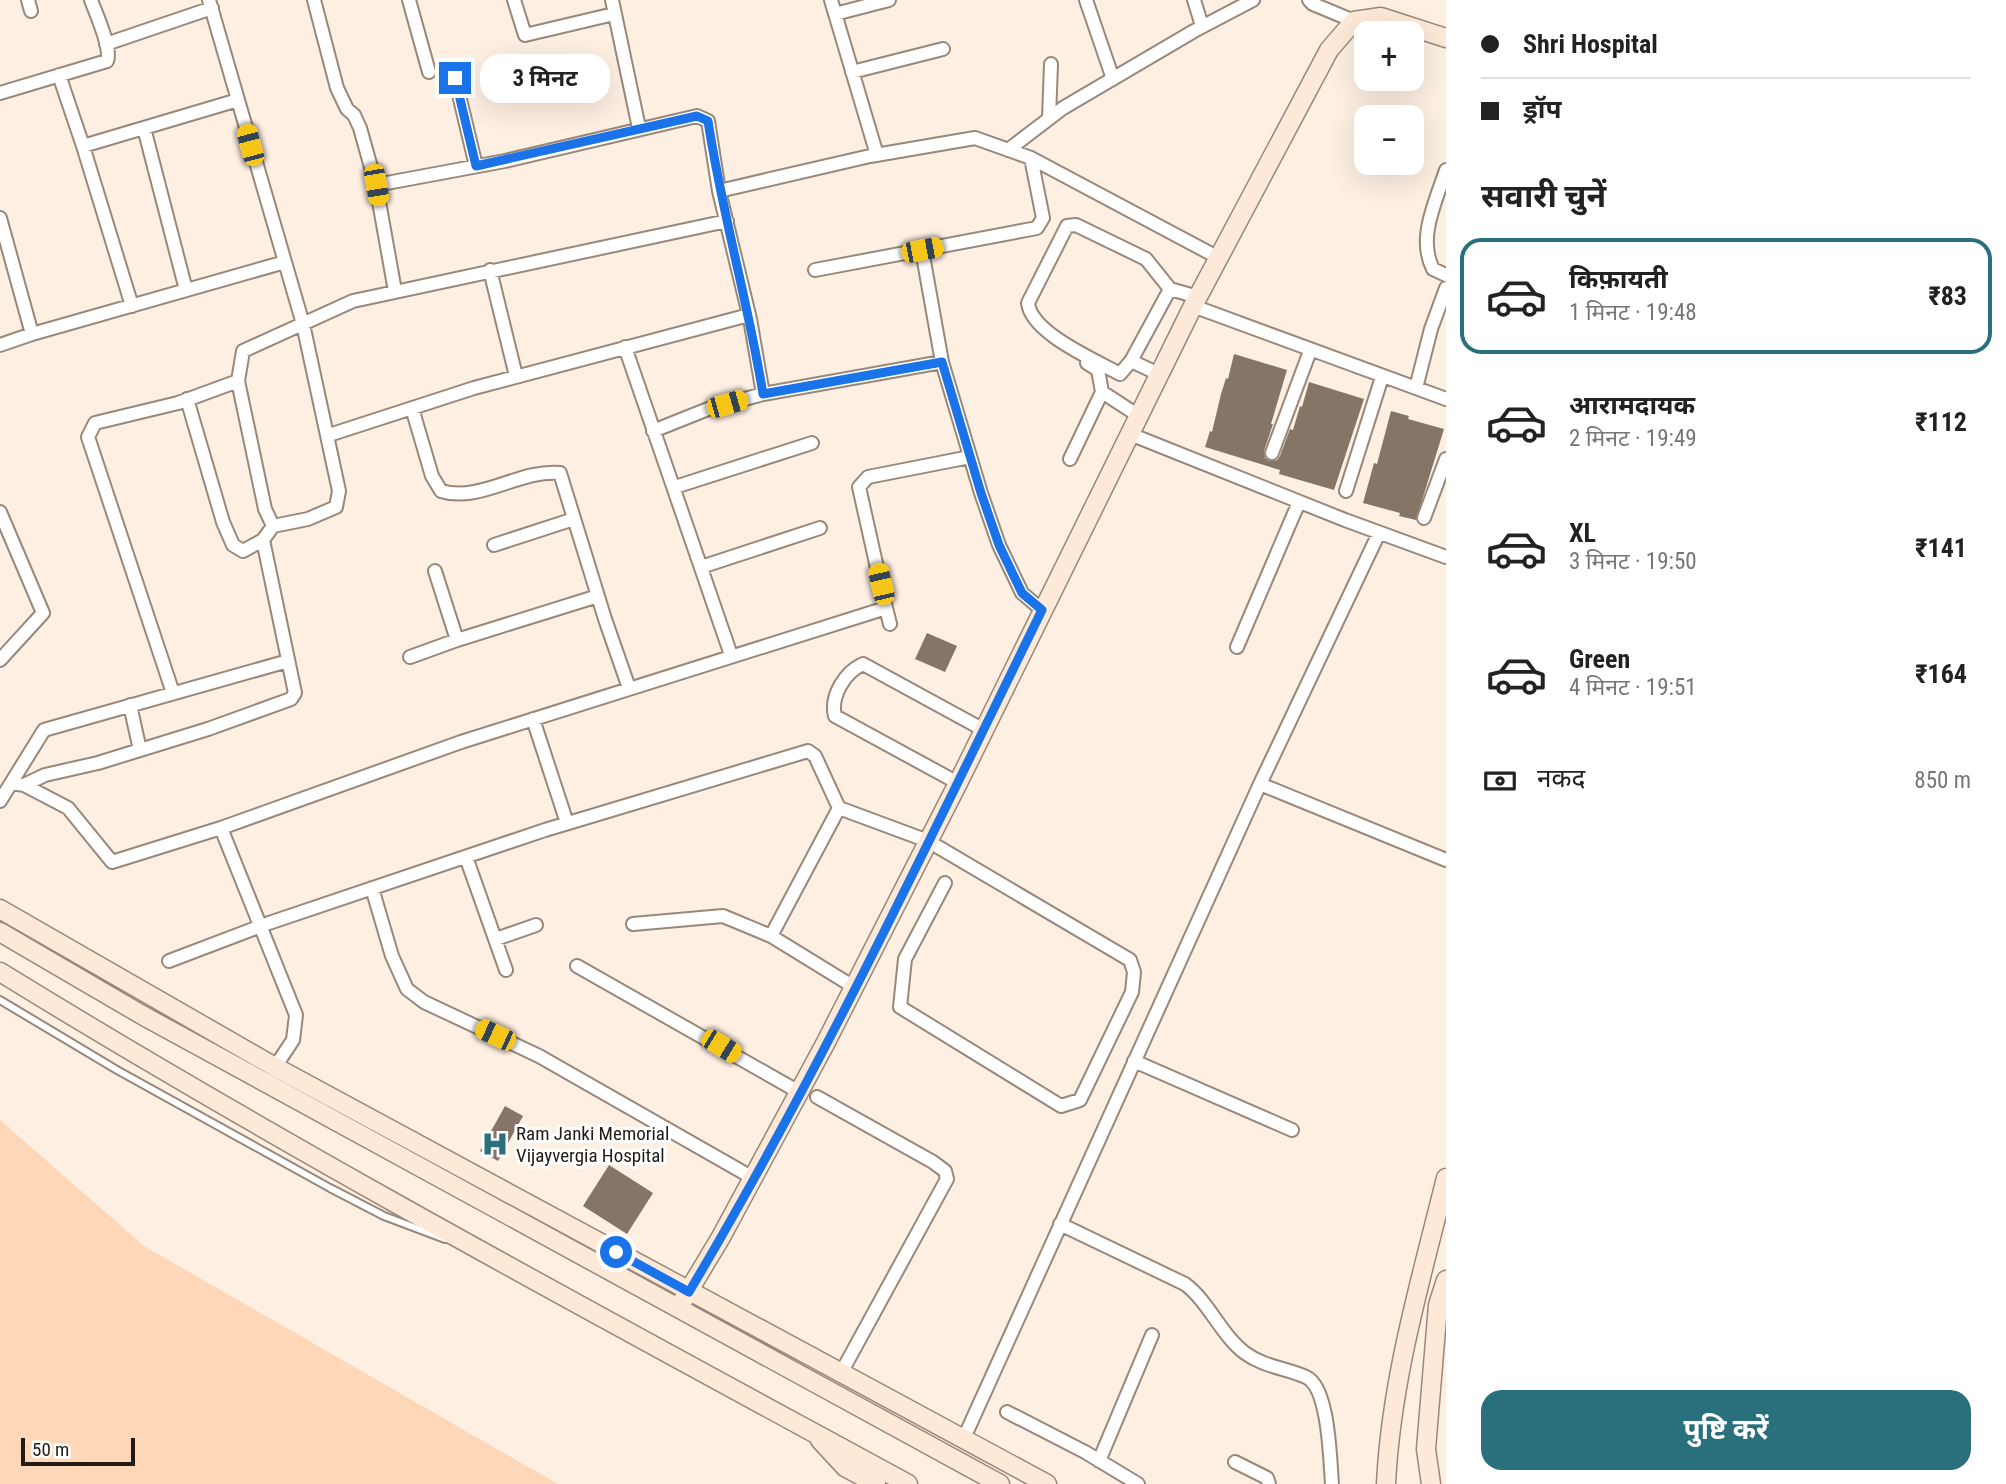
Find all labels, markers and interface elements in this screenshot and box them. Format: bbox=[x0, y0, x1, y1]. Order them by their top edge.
map controls bbox=[1354, 21, 1424, 175]
button: + bbox=[1354, 21, 1424, 91]
text: Shri Hospital bbox=[1523, 29, 1658, 59]
callout: 3 मिनट bbox=[480, 54, 609, 102]
route end bbox=[439, 62, 471, 94]
text: 3 मिनट bbox=[512, 65, 578, 92]
text: ड्रॉप bbox=[1523, 94, 1561, 124]
button: − bbox=[1354, 105, 1424, 175]
car bbox=[235, 122, 266, 168]
car bbox=[363, 162, 390, 208]
text: सवारी चुनें bbox=[1481, 177, 1606, 215]
car bbox=[900, 236, 945, 264]
text: किफ़ायती bbox=[1569, 264, 1668, 294]
icon: car bbox=[1485, 265, 1548, 328]
text: ₹83 bbox=[1928, 281, 1967, 311]
text: 1 मिनट · 19:48 bbox=[1569, 299, 1697, 326]
car bbox=[704, 388, 751, 420]
text: आरामदायक bbox=[1569, 390, 1695, 420]
icon: car bbox=[1485, 391, 1548, 454]
text: ₹112 bbox=[1915, 407, 1967, 437]
text: 2 मिनट · 19:49 bbox=[1569, 425, 1697, 452]
icon: car bbox=[1485, 517, 1548, 580]
text: XL bbox=[1569, 518, 1596, 548]
text: ₹141 bbox=[1915, 533, 1967, 563]
text: 3 मिनट · 19:50 bbox=[1569, 548, 1697, 575]
car bbox=[867, 561, 896, 607]
icon: car bbox=[1485, 643, 1548, 706]
text: Green bbox=[1569, 644, 1630, 674]
text: ₹164 bbox=[1915, 659, 1967, 689]
text: 4 मिनट · 19:51 bbox=[1569, 674, 1697, 701]
icon: cash bbox=[1481, 762, 1519, 800]
text: नकद bbox=[1537, 763, 1585, 793]
text: 850 m bbox=[1914, 767, 1971, 794]
car bbox=[472, 1017, 519, 1053]
car bbox=[698, 1026, 745, 1066]
place label: Ram Janki Memorial Vijayvergia Hospital bbox=[516, 1122, 669, 1167]
hospital icon: Ram Janki Memorial Vijayvergia Hospital bbox=[480, 1129, 510, 1159]
route start bbox=[600, 1236, 632, 1268]
button: पुष्टि करें bbox=[1481, 1390, 1971, 1470]
scale bar bbox=[21, 1435, 135, 1467]
text: 50 m bbox=[32, 1438, 69, 1461]

